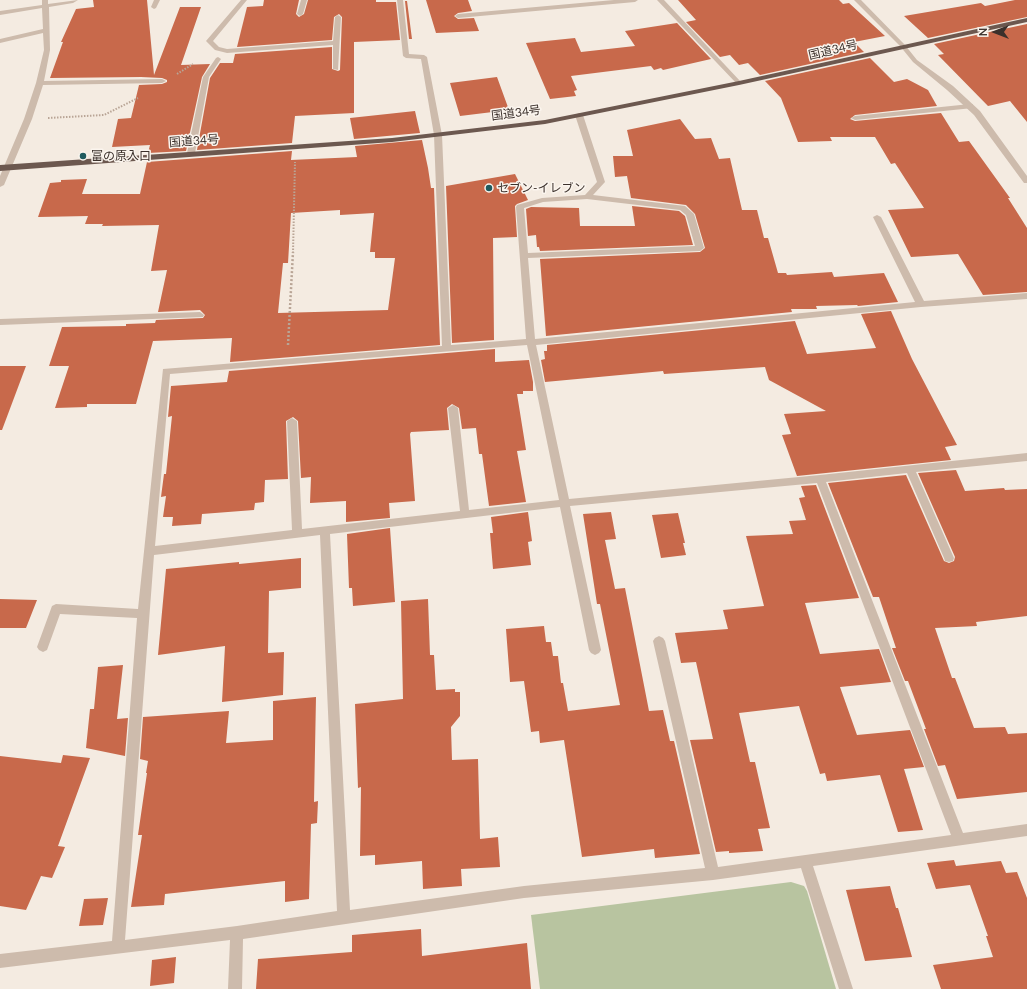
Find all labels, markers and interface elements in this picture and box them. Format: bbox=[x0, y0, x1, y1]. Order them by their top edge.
north arrow bbox=[975, 12, 1015, 52]
text: N bbox=[976, 28, 989, 36]
street label: 国道34号 bbox=[807, 37, 859, 63]
street label: 国道34号 bbox=[490, 103, 542, 123]
street label: 国道34号 bbox=[169, 132, 219, 150]
place label: 富の原入口 bbox=[91, 149, 151, 163]
marker: 富の原入口 bbox=[78, 151, 88, 161]
place label: セブン-イレブン bbox=[497, 181, 585, 195]
marker: セブン-イレブン bbox=[484, 183, 494, 193]

